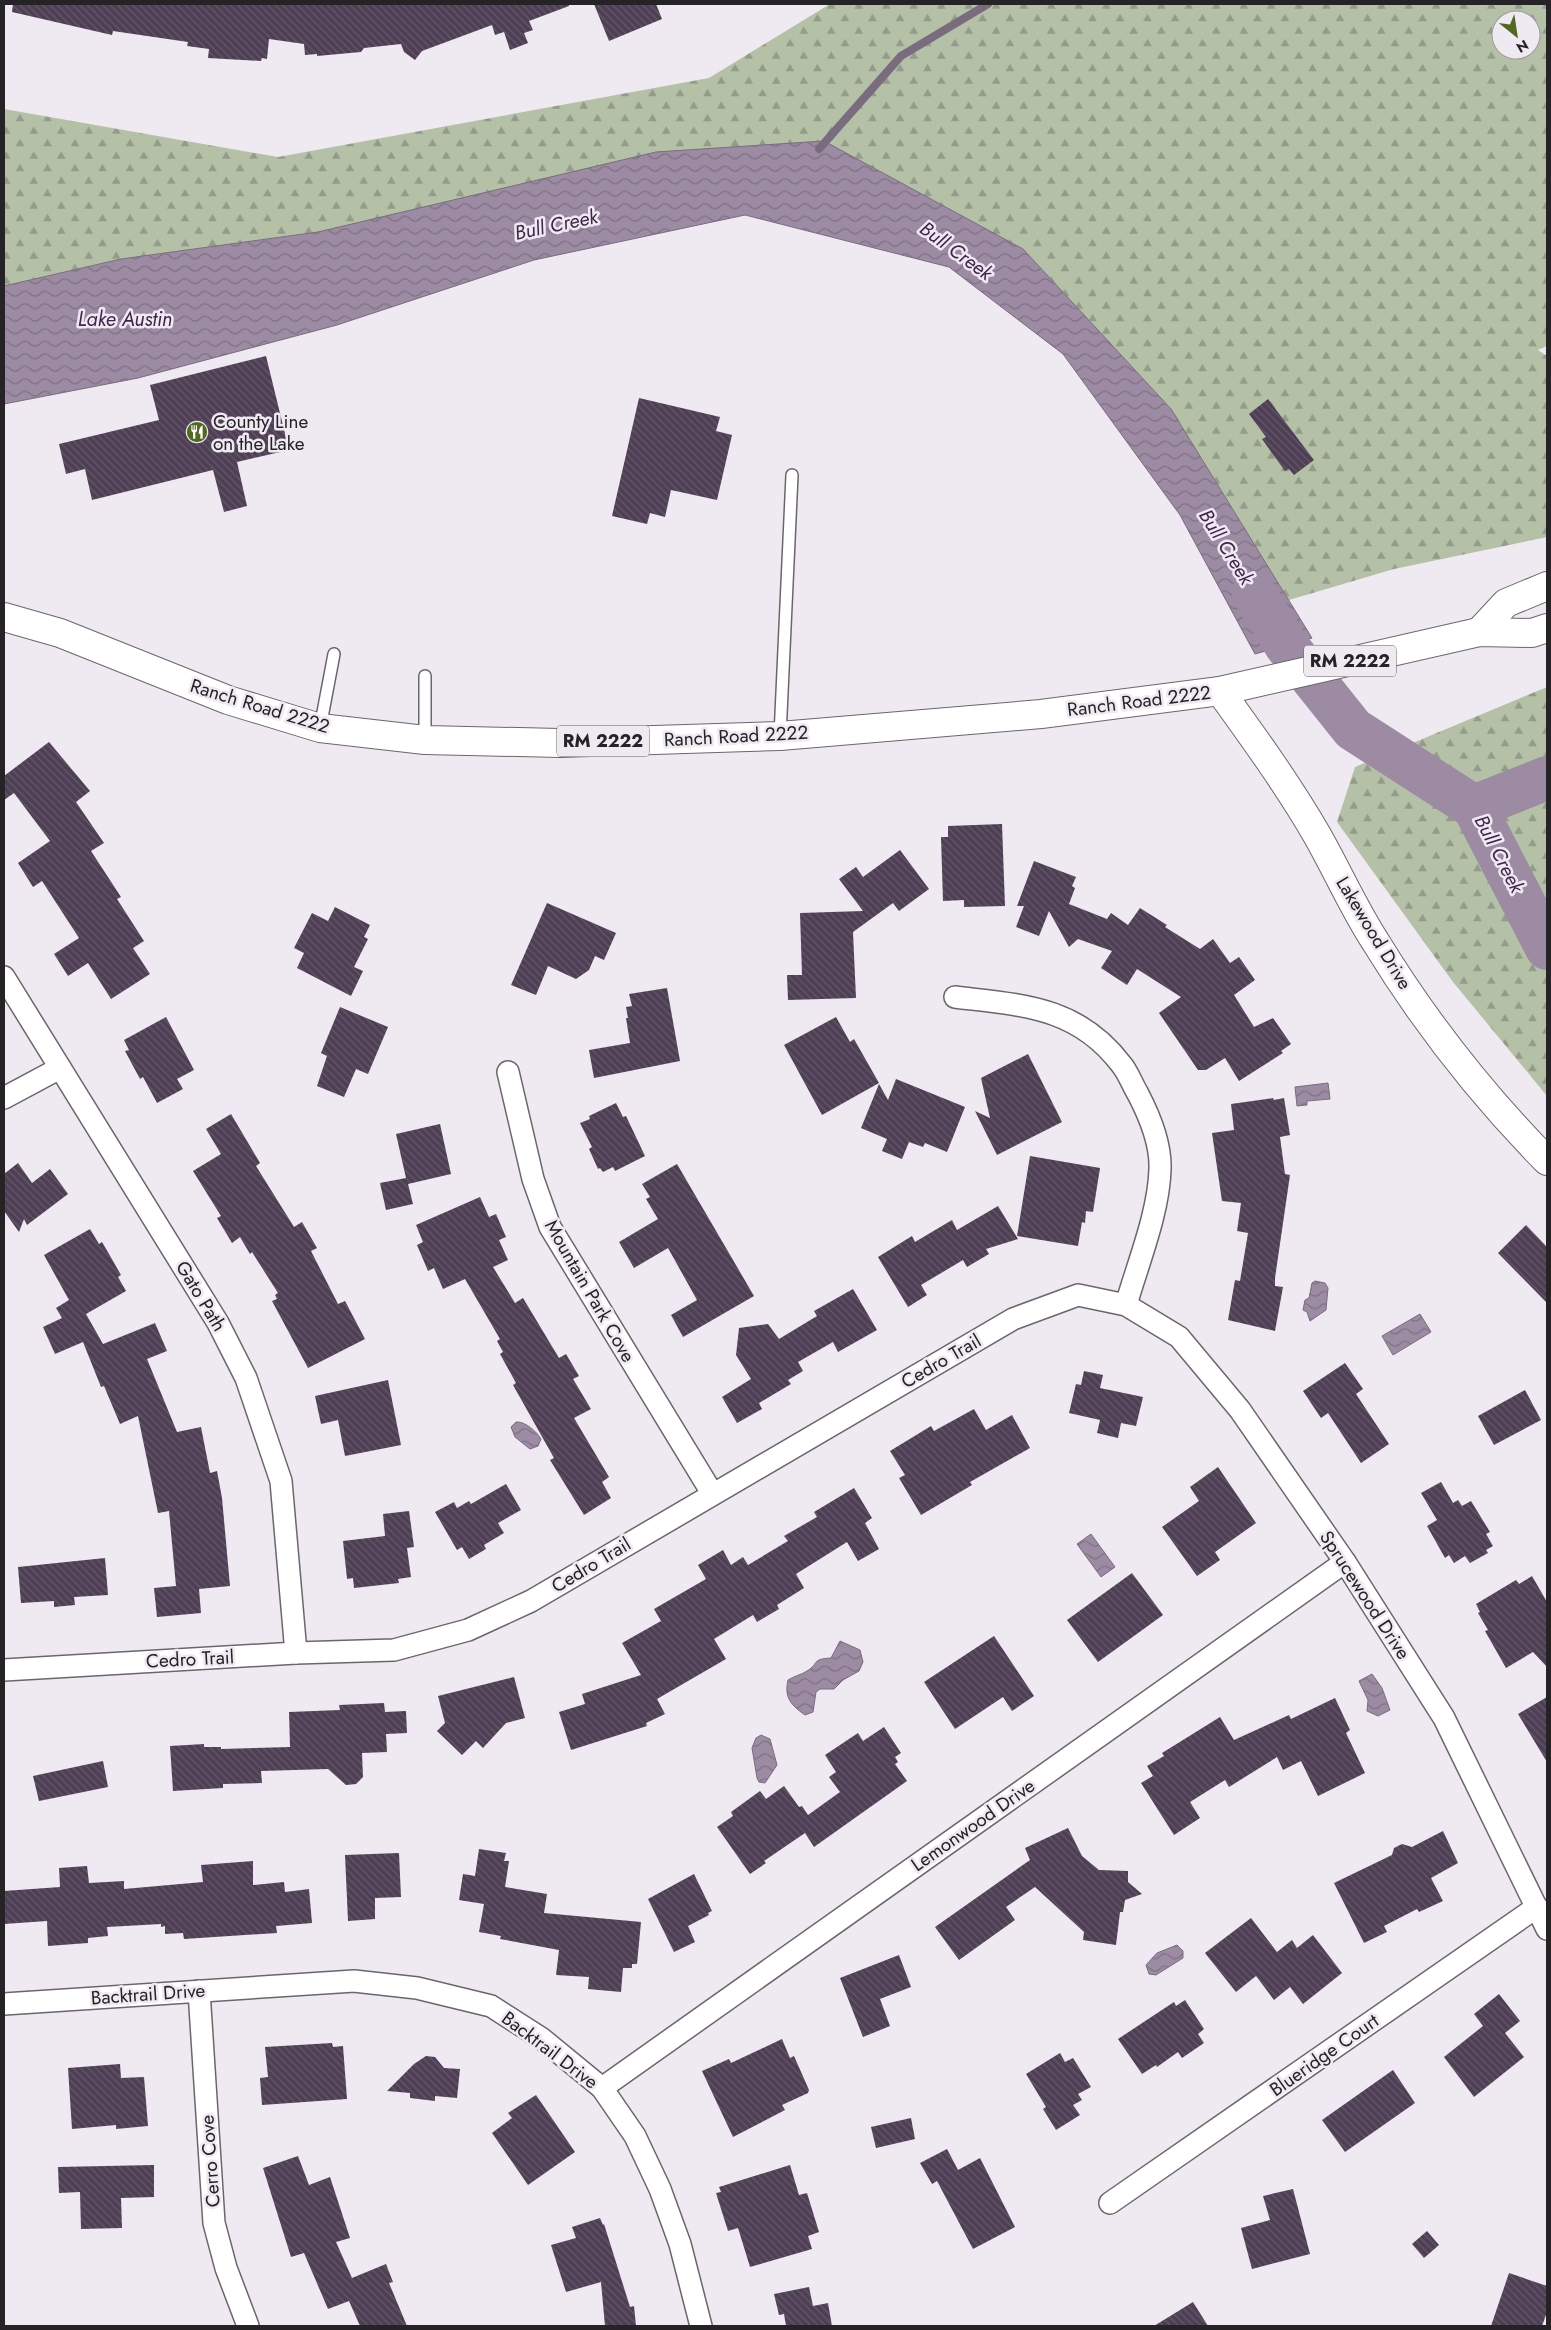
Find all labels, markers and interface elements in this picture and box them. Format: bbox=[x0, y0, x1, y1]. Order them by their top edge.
north arrow bbox=[1491, 10, 1541, 60]
text: N bbox=[1513, 35, 1532, 58]
water label: Bull Creek bbox=[512, 202, 602, 248]
water label: Bull Creek bbox=[913, 215, 1000, 288]
water label: Lake Austin bbox=[78, 305, 172, 334]
place label: County Line on the Lake bbox=[213, 408, 308, 457]
restaurant icon: County Line on the Lake bbox=[185, 420, 209, 444]
water label: Bull Creek bbox=[1191, 504, 1261, 592]
road number: RM 2222 bbox=[1304, 646, 1396, 676]
street label: Ranch Road 2222 bbox=[187, 672, 333, 740]
street label: Ranch Road 2222 bbox=[1066, 679, 1212, 723]
street label: Ranch Road 2222 bbox=[663, 719, 809, 753]
road number: RM 2222 bbox=[557, 726, 649, 756]
water label: Bull Creek bbox=[1467, 810, 1532, 899]
street label: Lakewood Drive bbox=[1330, 871, 1418, 995]
street label: Mountain Park Cove bbox=[538, 1215, 642, 1367]
street label: Gato Path bbox=[169, 1256, 233, 1336]
street label: Cedro Trail bbox=[896, 1327, 986, 1395]
street label: Sprucewood Drive bbox=[1313, 1525, 1417, 1665]
street label: Cedro Trail bbox=[546, 1531, 636, 1599]
street label: Cedro Trail bbox=[145, 1643, 235, 1675]
street label: Lemonwood Drive bbox=[906, 1772, 1041, 1878]
street label: Backtrail Drive bbox=[90, 1977, 206, 2011]
street label: Backtrail Drive bbox=[496, 2005, 604, 2095]
street label: Blueridge Court bbox=[1264, 2007, 1384, 2103]
street label: Cerro Cove bbox=[193, 2114, 227, 2208]

